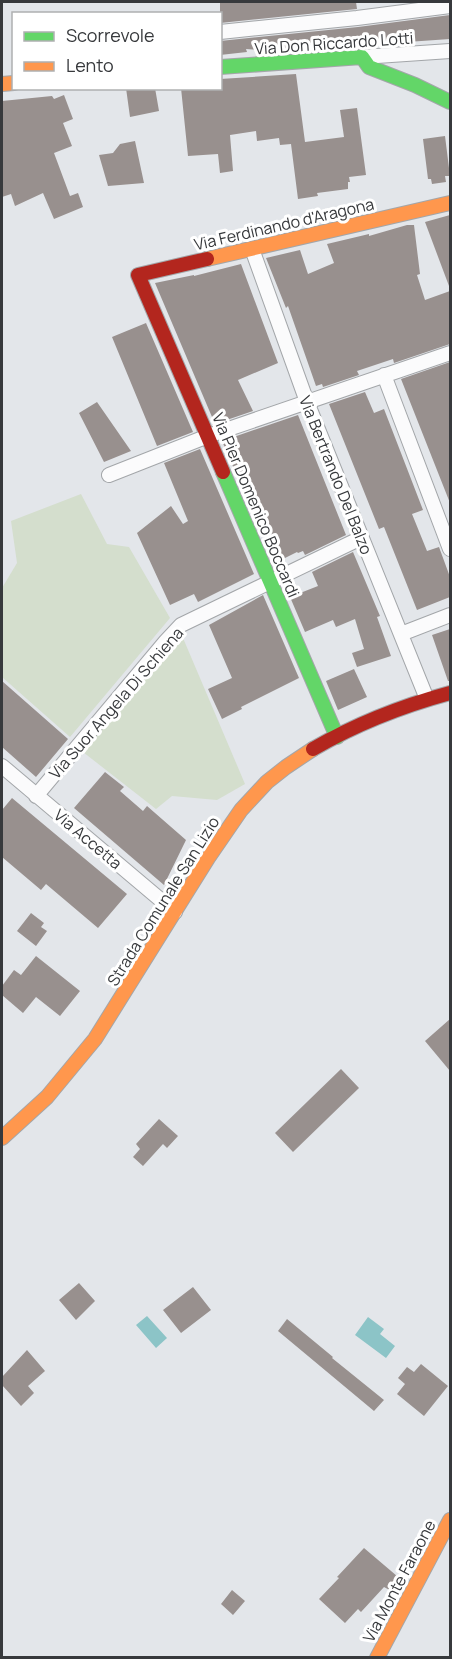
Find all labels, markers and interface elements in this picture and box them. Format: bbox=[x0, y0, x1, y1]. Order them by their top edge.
legend bbox=[12, 12, 222, 90]
text: Scorrevole bbox=[66, 23, 155, 47]
street label: Via Don Riccardo Lotti bbox=[254, 26, 414, 60]
text: Lento bbox=[66, 53, 114, 77]
street label: Via Ferdinando d'Aragona bbox=[192, 193, 376, 255]
street label: Via Bertrando Del Balzo bbox=[294, 392, 378, 558]
street label: Via Pier Domenico Boccardi bbox=[207, 409, 305, 601]
street label: Via Suor Angela Di Schiena bbox=[44, 622, 188, 784]
street label: Via Accetta bbox=[49, 804, 127, 874]
street label: Strada Comunale San Lizio bbox=[102, 812, 224, 990]
street label: Via Monte Faraone bbox=[357, 1516, 441, 1646]

